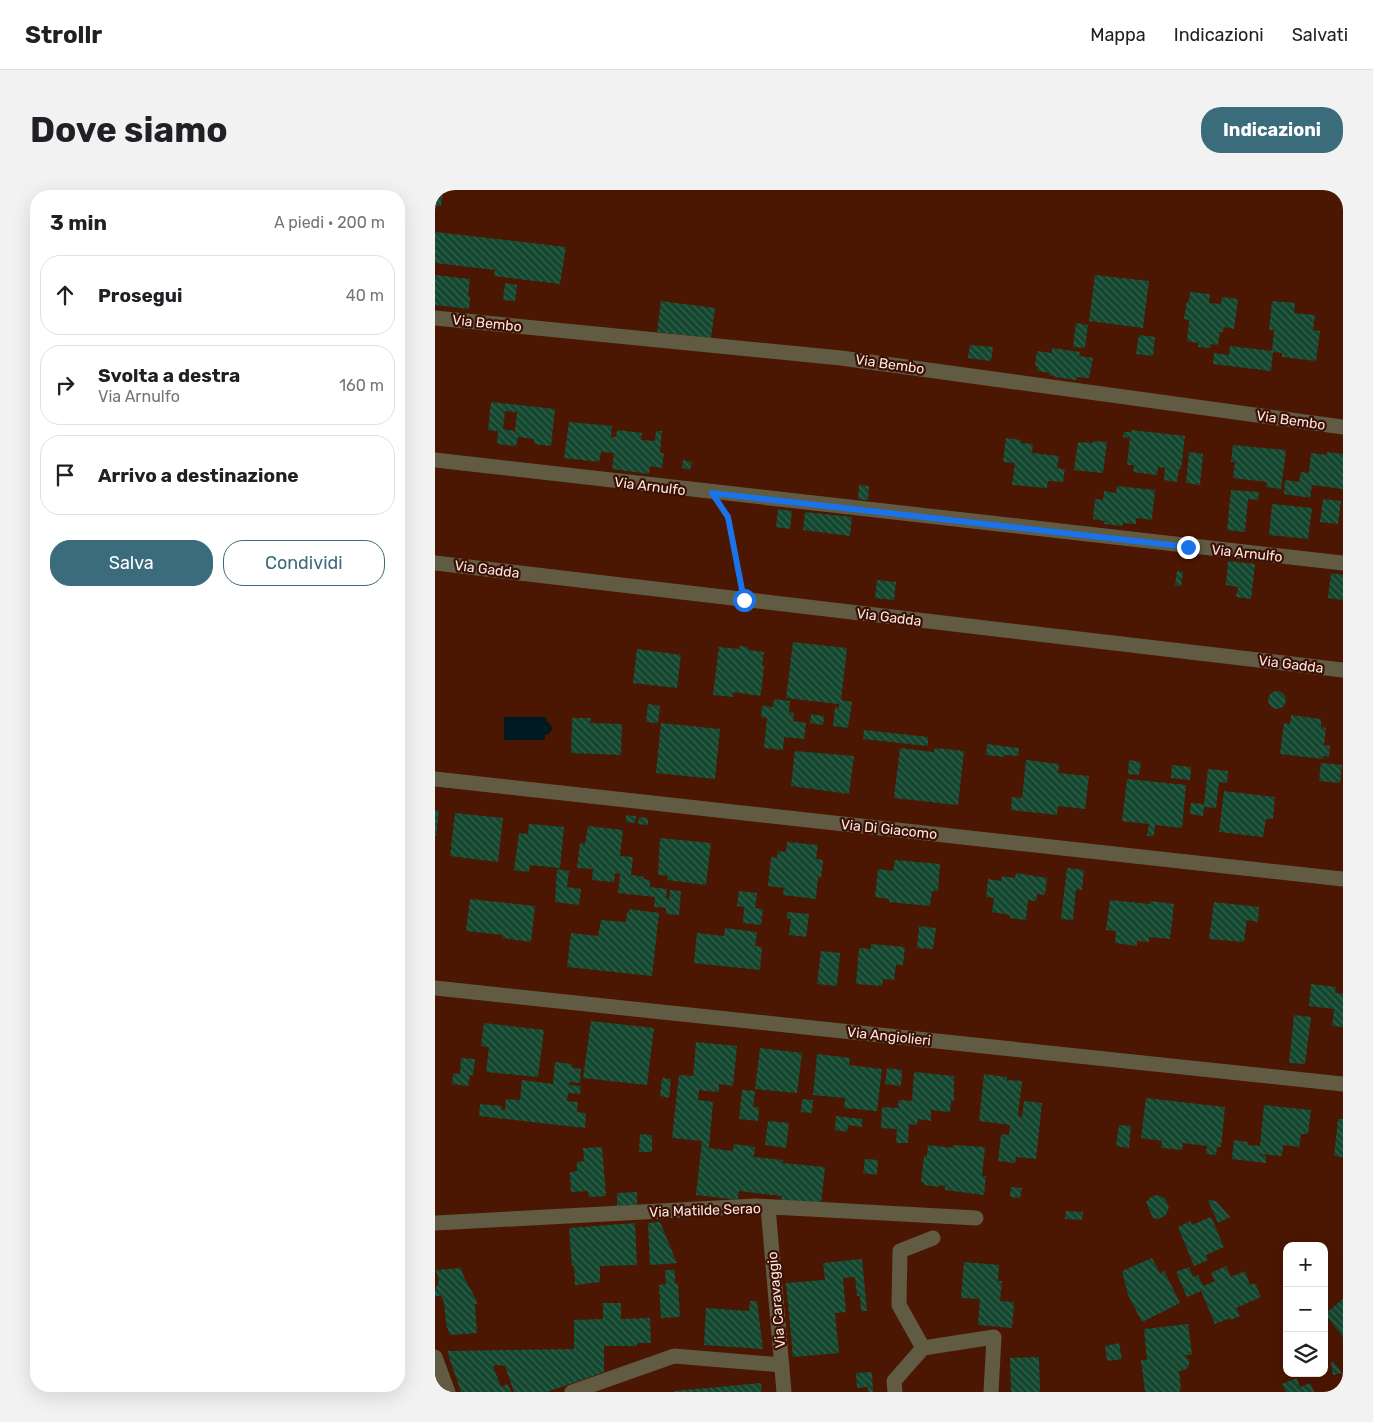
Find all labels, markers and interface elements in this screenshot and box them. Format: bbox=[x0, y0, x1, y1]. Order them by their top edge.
text: Strollr bbox=[25, 21, 102, 49]
text: Mappa bbox=[1090, 24, 1146, 46]
text: Indicazioni bbox=[1174, 24, 1264, 46]
text: Salvati bbox=[1292, 24, 1348, 46]
button: Indicazioni bbox=[1201, 107, 1343, 153]
text: Dove siamo bbox=[30, 109, 228, 151]
text: 3 min bbox=[50, 210, 107, 235]
text: A piedi · 200 m bbox=[274, 213, 385, 232]
icon: ahead bbox=[51, 281, 79, 309]
text: Prosegui bbox=[98, 284, 182, 307]
text: 40 m bbox=[346, 286, 384, 305]
street label: Via Bembo bbox=[451, 311, 522, 336]
street label: Via Bembo bbox=[854, 351, 926, 378]
text: Svolta a destra bbox=[98, 364, 240, 387]
icon: right bbox=[51, 371, 79, 399]
text: 160 m bbox=[339, 376, 384, 395]
text: Via Arnulfo bbox=[98, 387, 180, 406]
street label: Via Bembo bbox=[1255, 407, 1327, 434]
icon: arrive bbox=[51, 461, 79, 489]
text: Arrivo a destinazione bbox=[98, 464, 299, 487]
street label: Via Arnulfo bbox=[613, 474, 687, 499]
route end bbox=[1177, 536, 1200, 559]
button: Salva bbox=[50, 540, 213, 586]
button: Condividi bbox=[223, 540, 385, 586]
street label: Via Arnulfo bbox=[1210, 541, 1283, 566]
street label: Via Gadda bbox=[453, 557, 520, 582]
route start bbox=[733, 589, 756, 612]
street label: Via Gadda bbox=[855, 605, 922, 630]
street label: Via Gadda bbox=[1257, 652, 1324, 677]
street label: Via Di Giacomo bbox=[840, 816, 938, 843]
street label: Via Angiolieri bbox=[846, 1024, 932, 1049]
street label: Via Matilde Serao bbox=[649, 1200, 761, 1221]
map controls bbox=[1283, 1242, 1328, 1377]
button: + bbox=[1283, 1242, 1328, 1287]
street label: Via Caravaggio bbox=[764, 1251, 789, 1349]
button: − bbox=[1283, 1287, 1328, 1332]
button: layers bbox=[1283, 1332, 1328, 1377]

